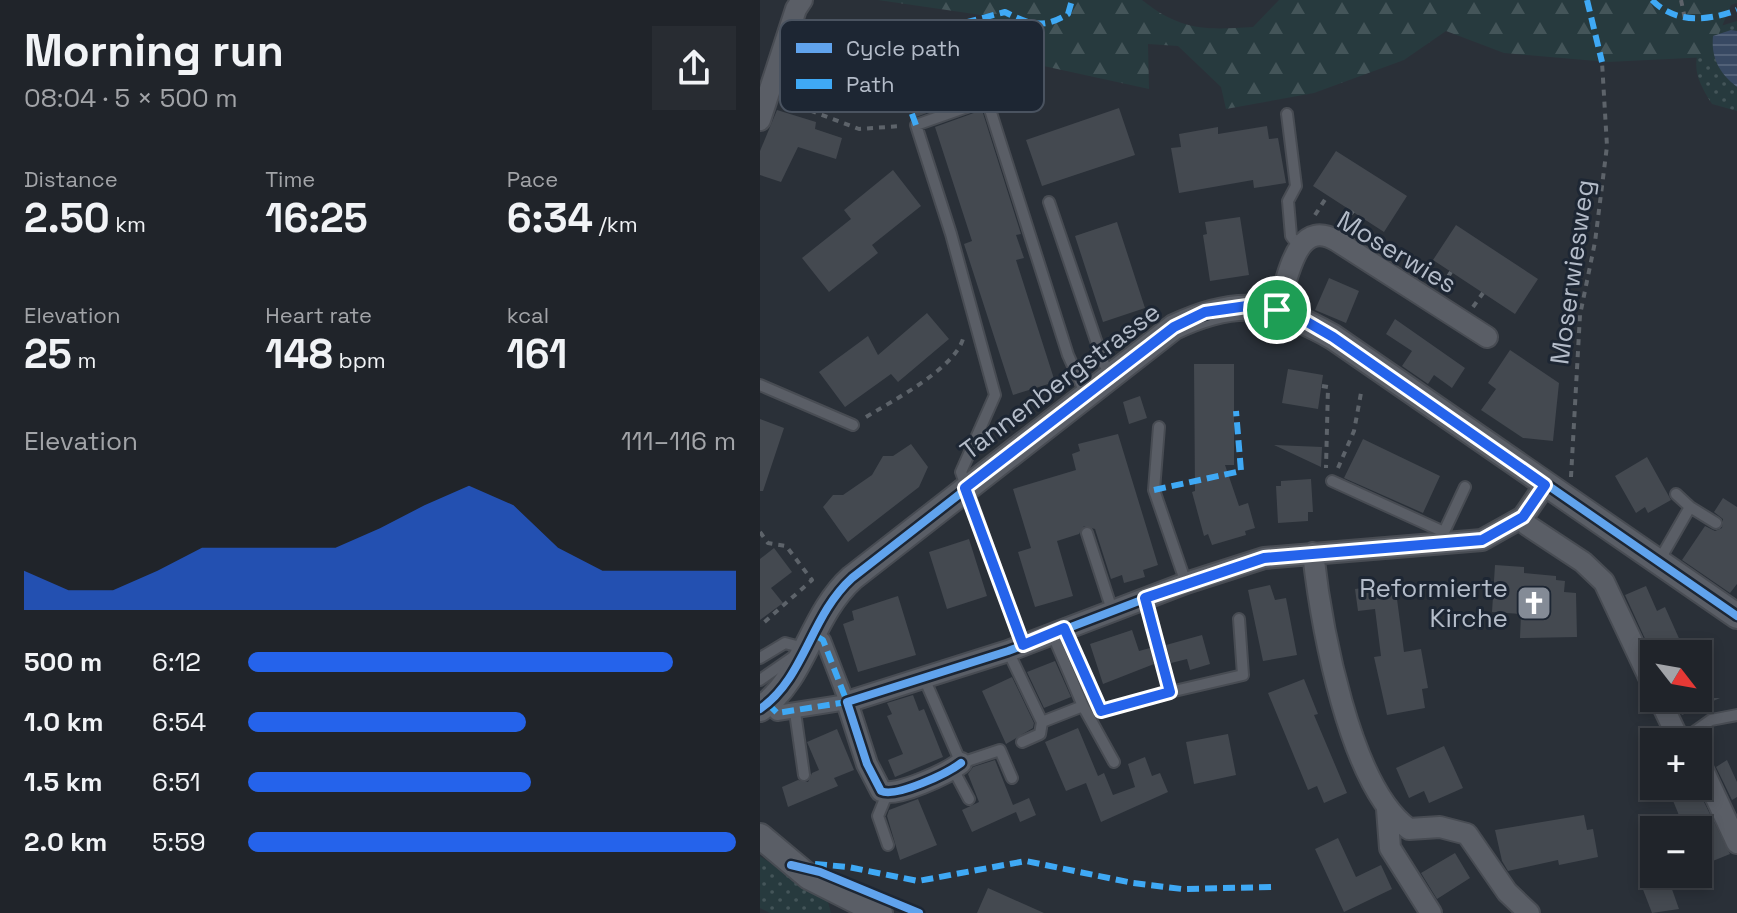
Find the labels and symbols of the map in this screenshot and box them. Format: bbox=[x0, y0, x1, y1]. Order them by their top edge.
legend bbox=[780, 20, 1044, 112]
text: Cycle path bbox=[846, 34, 961, 62]
text: Path bbox=[846, 70, 895, 98]
street label: Moserwiesweg bbox=[1542, 177, 1602, 367]
street label: Moserwies bbox=[1331, 203, 1463, 301]
pin bbox=[1243, 276, 1311, 344]
street label: Tannenbergstrasse bbox=[953, 295, 1167, 467]
place label: Reformierte Kirche bbox=[1359, 571, 1508, 635]
church icon: Reformierte Kirche bbox=[1515, 584, 1553, 622]
north arrow bbox=[1640, 640, 1712, 712]

